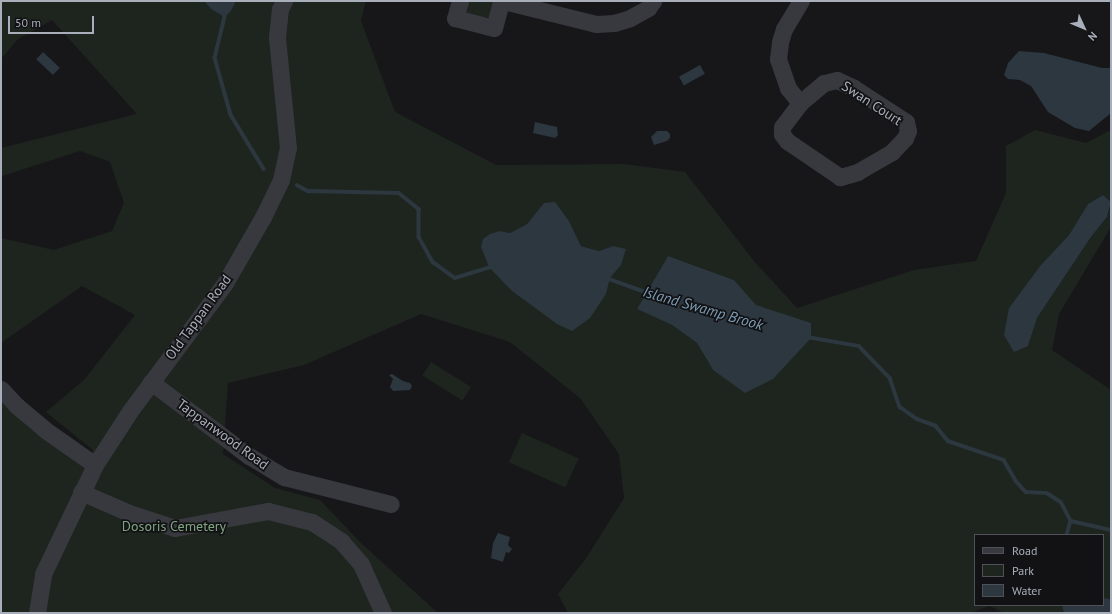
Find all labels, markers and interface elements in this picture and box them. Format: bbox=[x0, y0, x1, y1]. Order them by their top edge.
scale bar bbox=[10, 8, 96, 34]
north arrow bbox=[1064, 8, 1104, 48]
text: 50 m bbox=[15, 15, 41, 30]
text: N bbox=[1085, 29, 1100, 44]
street label: Swan Court bbox=[839, 77, 905, 129]
street label: Old Tappan Road bbox=[161, 271, 235, 363]
water label: Island Swamp Brook bbox=[641, 282, 765, 334]
street label: Tappanwood Road bbox=[174, 395, 272, 473]
park label: Dosoris Cemetery bbox=[122, 518, 226, 534]
legend bbox=[974, 534, 1104, 606]
text: Road bbox=[1012, 543, 1037, 558]
text: Park bbox=[1012, 563, 1034, 578]
text: Water bbox=[1012, 583, 1042, 598]

